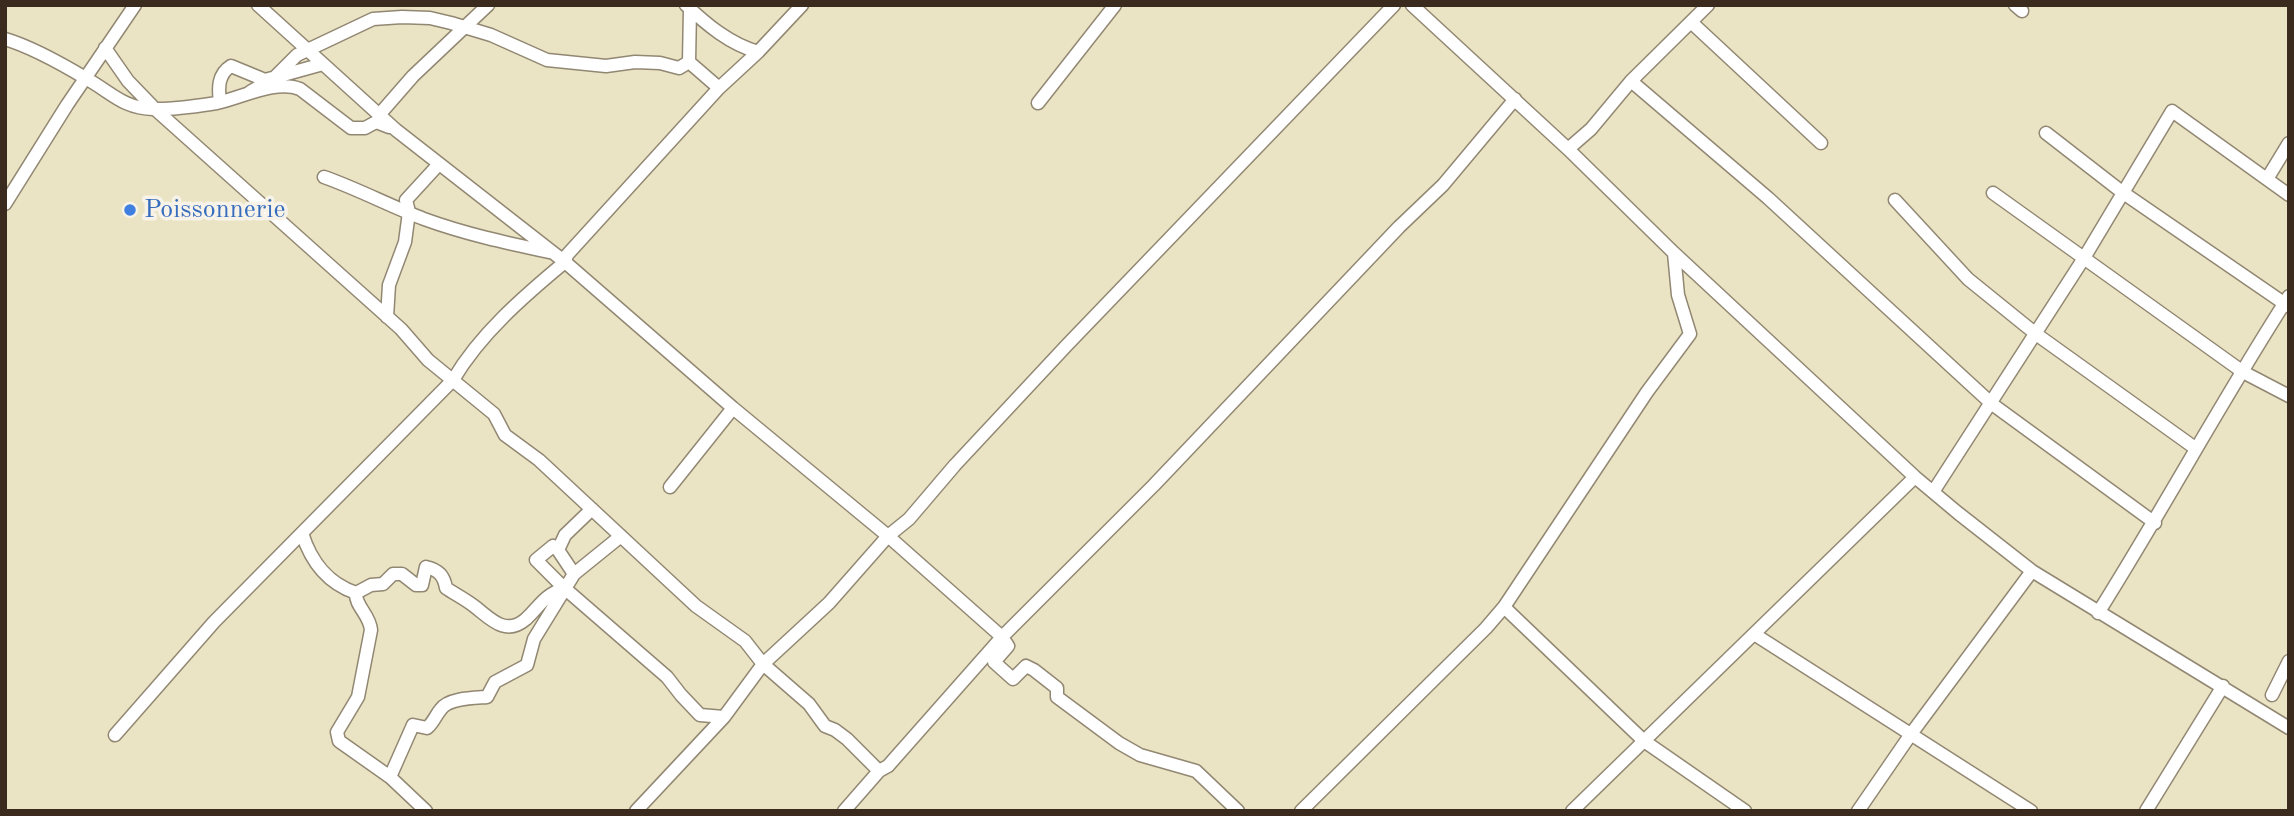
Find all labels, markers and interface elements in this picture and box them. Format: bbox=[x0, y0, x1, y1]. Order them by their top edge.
place label: Poissonnerie bbox=[144, 194, 285, 226]
marker: Poissonnerie bbox=[122, 202, 138, 218]

